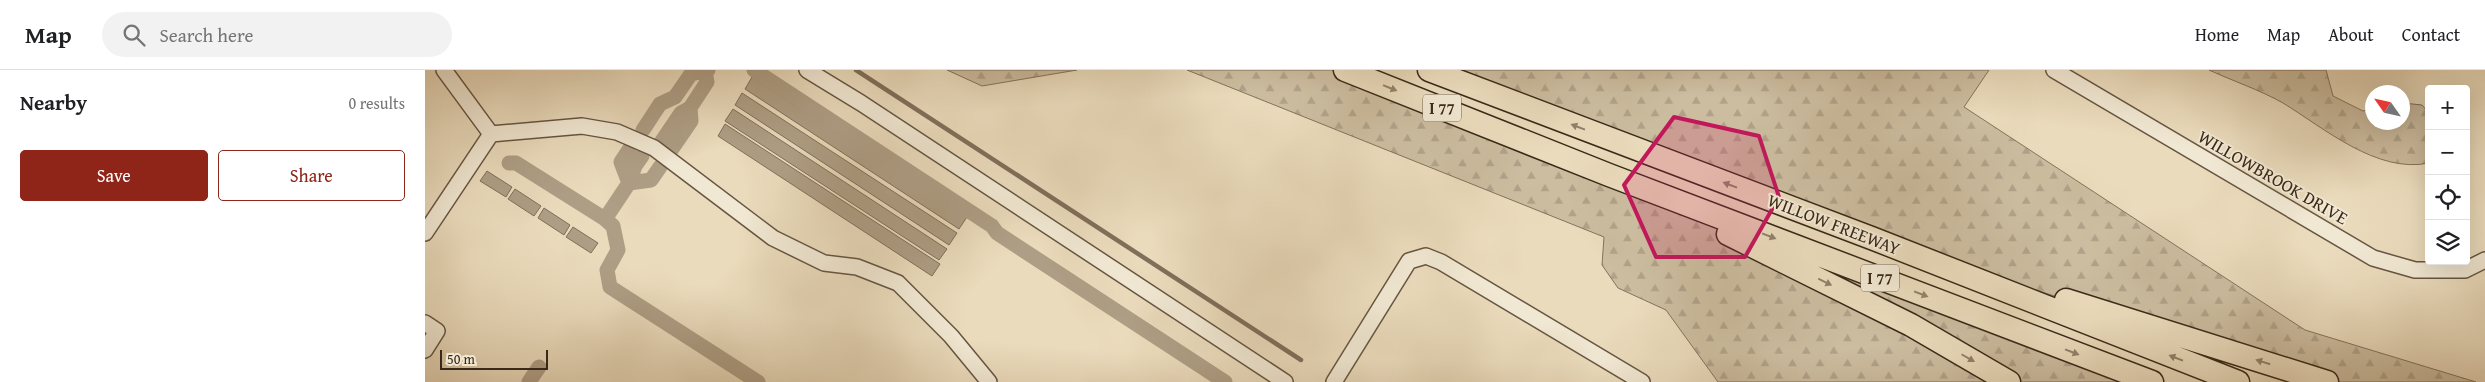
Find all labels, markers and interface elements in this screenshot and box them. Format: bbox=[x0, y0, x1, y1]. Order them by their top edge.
search box bbox=[102, 12, 452, 57]
text: Map bbox=[25, 17, 72, 52]
icon: search bbox=[120, 21, 148, 49]
text: Search here bbox=[160, 21, 253, 49]
text: Home bbox=[2195, 21, 2239, 48]
text: Map bbox=[2267, 21, 2300, 48]
text: About bbox=[2328, 21, 2374, 48]
text: Contact bbox=[2402, 21, 2460, 48]
one-way arrow bbox=[1383, 85, 1398, 92]
north arrow bbox=[2365, 85, 2410, 130]
map controls bbox=[2425, 85, 2470, 265]
button: + bbox=[2425, 85, 2470, 130]
text: Nearby bbox=[20, 87, 87, 118]
text: 0 results bbox=[348, 91, 405, 115]
road number: I 77 bbox=[1423, 94, 1461, 122]
one-way arrow bbox=[1570, 123, 1585, 131]
street label: WILLOWBROOK DRIVE bbox=[2193, 123, 2353, 231]
button: − bbox=[2425, 130, 2470, 175]
button: Save bbox=[20, 150, 208, 201]
button: Share bbox=[218, 150, 405, 201]
button: locate bbox=[2425, 175, 2470, 220]
one-way arrow bbox=[1723, 180, 1737, 188]
street label: WILLOW FREEWAY bbox=[1764, 186, 1904, 262]
button: layers bbox=[2425, 220, 2470, 265]
one-way arrow bbox=[1762, 232, 1777, 240]
road number: I 77 bbox=[1861, 264, 1899, 292]
one-way arrow bbox=[1818, 278, 1832, 286]
one-way arrow bbox=[1913, 291, 1928, 298]
scale bar bbox=[440, 347, 547, 370]
one-way arrow bbox=[2065, 348, 2080, 356]
text: 50 m bbox=[447, 349, 475, 369]
one-way arrow bbox=[1962, 354, 1975, 363]
one-way arrow bbox=[2168, 354, 2183, 362]
one-way arrow bbox=[2256, 358, 2271, 365]

